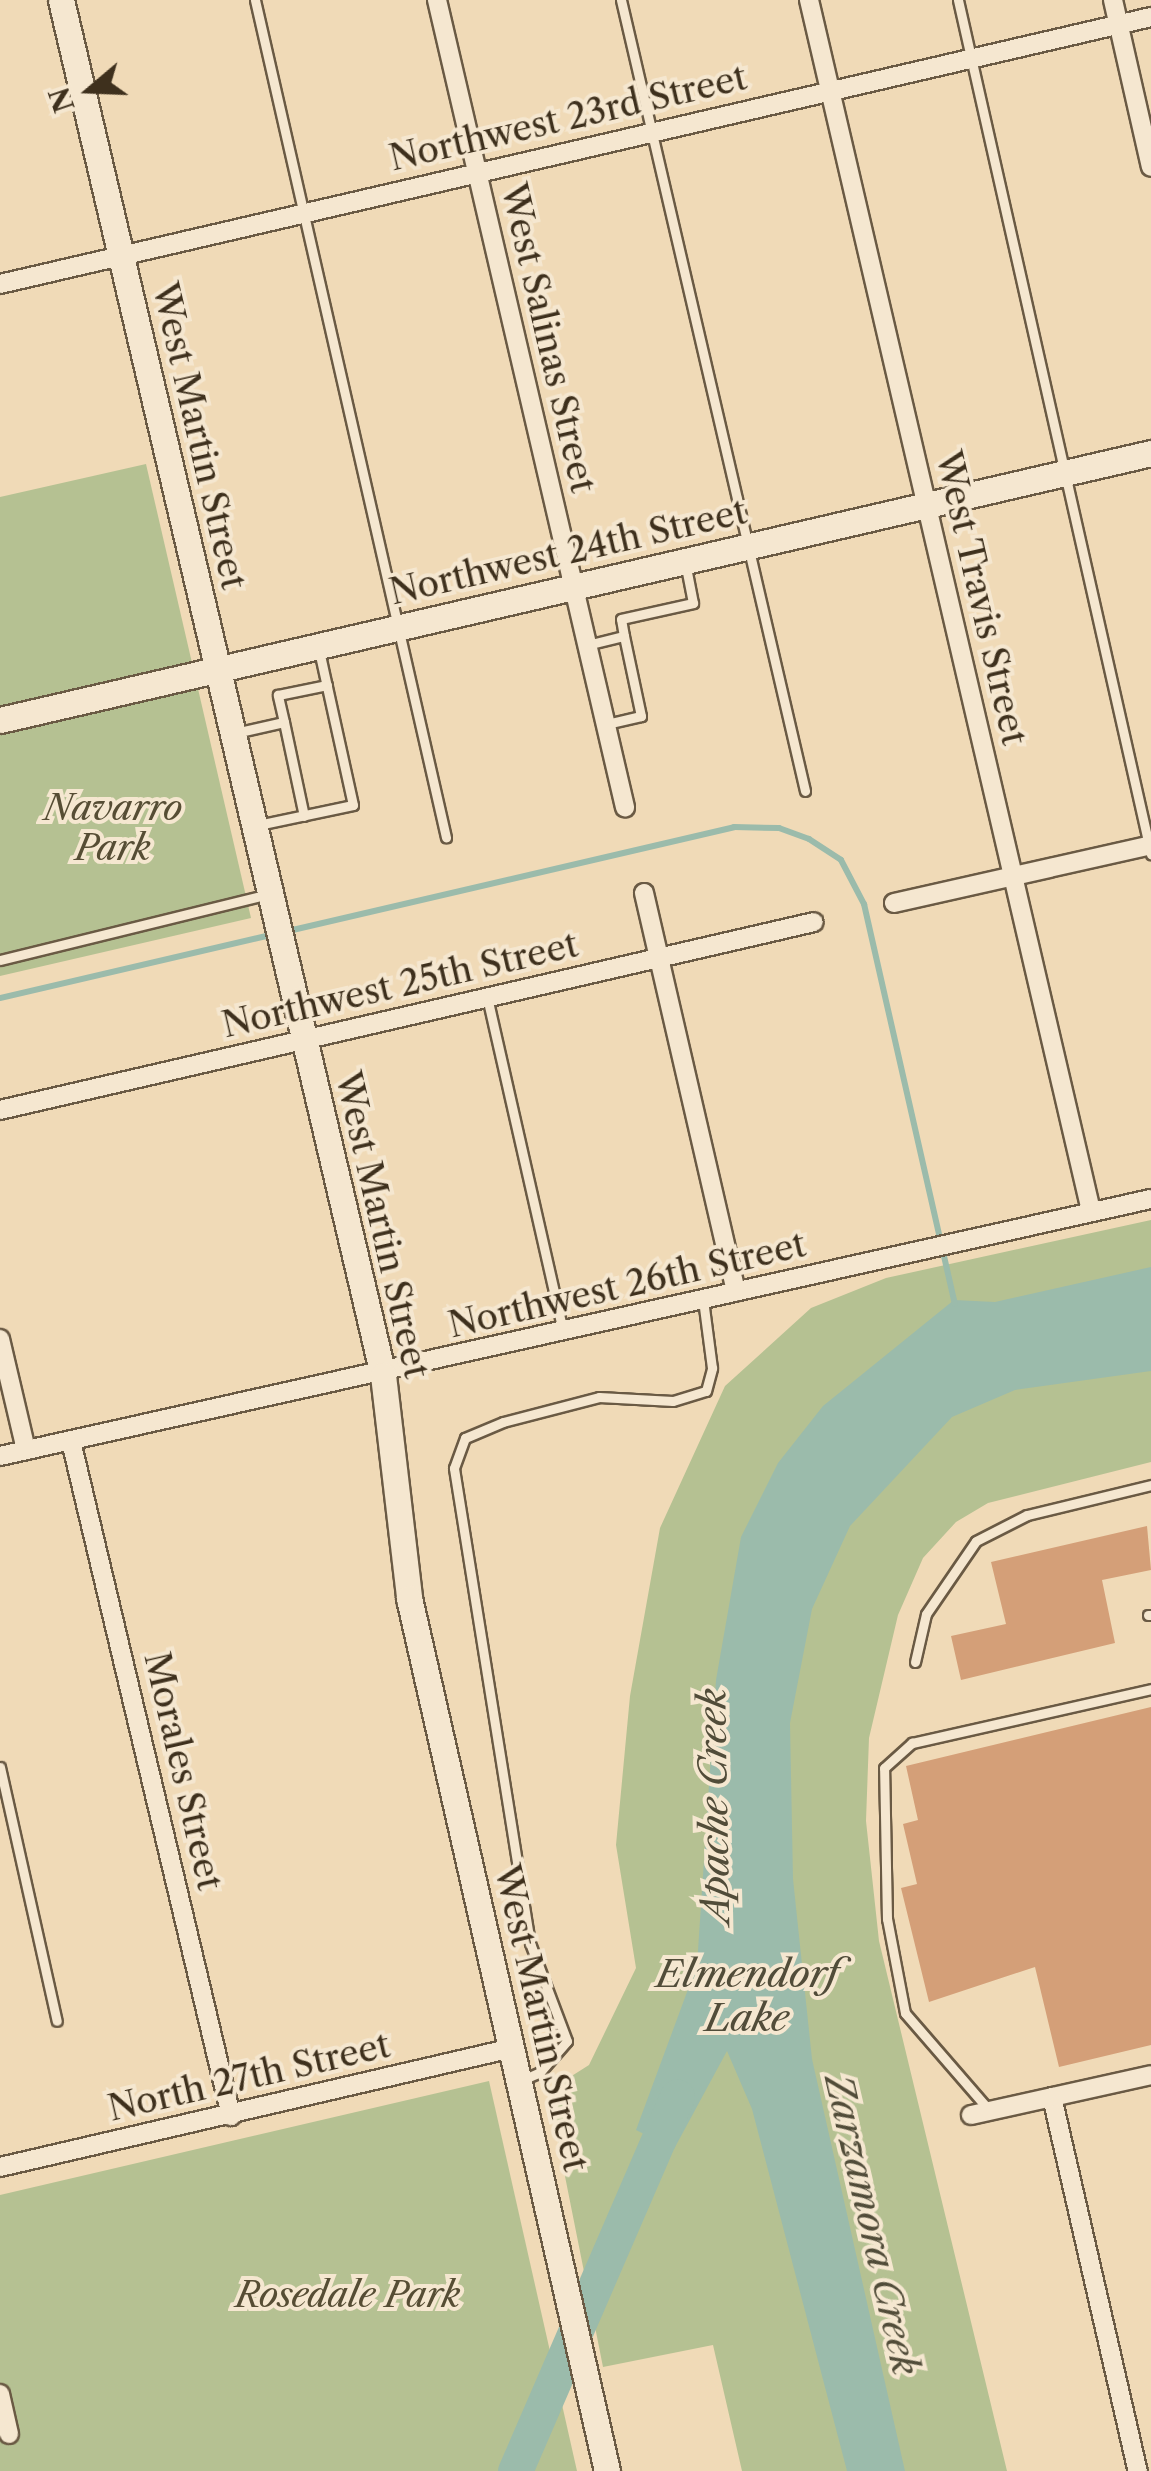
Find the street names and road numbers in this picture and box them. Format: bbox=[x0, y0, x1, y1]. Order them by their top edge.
street label: Northwest 23rd Street bbox=[385, 56, 751, 180]
street label: West Salinas Street bbox=[492, 179, 604, 497]
street label: West Martin Street bbox=[143, 279, 255, 593]
street label: West Travis Street bbox=[927, 447, 1035, 749]
street label: Northwest 24th Street bbox=[385, 490, 751, 614]
street label: Northwest 25th Street bbox=[218, 924, 582, 1046]
street label: West Martin Street bbox=[326, 1068, 438, 1382]
street label: Northwest 26th Street bbox=[444, 1223, 810, 1347]
street label: Morales Street bbox=[135, 1648, 231, 1894]
street label: West Martin Street bbox=[485, 1861, 597, 2175]
street label: North 27th Street bbox=[104, 2024, 394, 2130]

